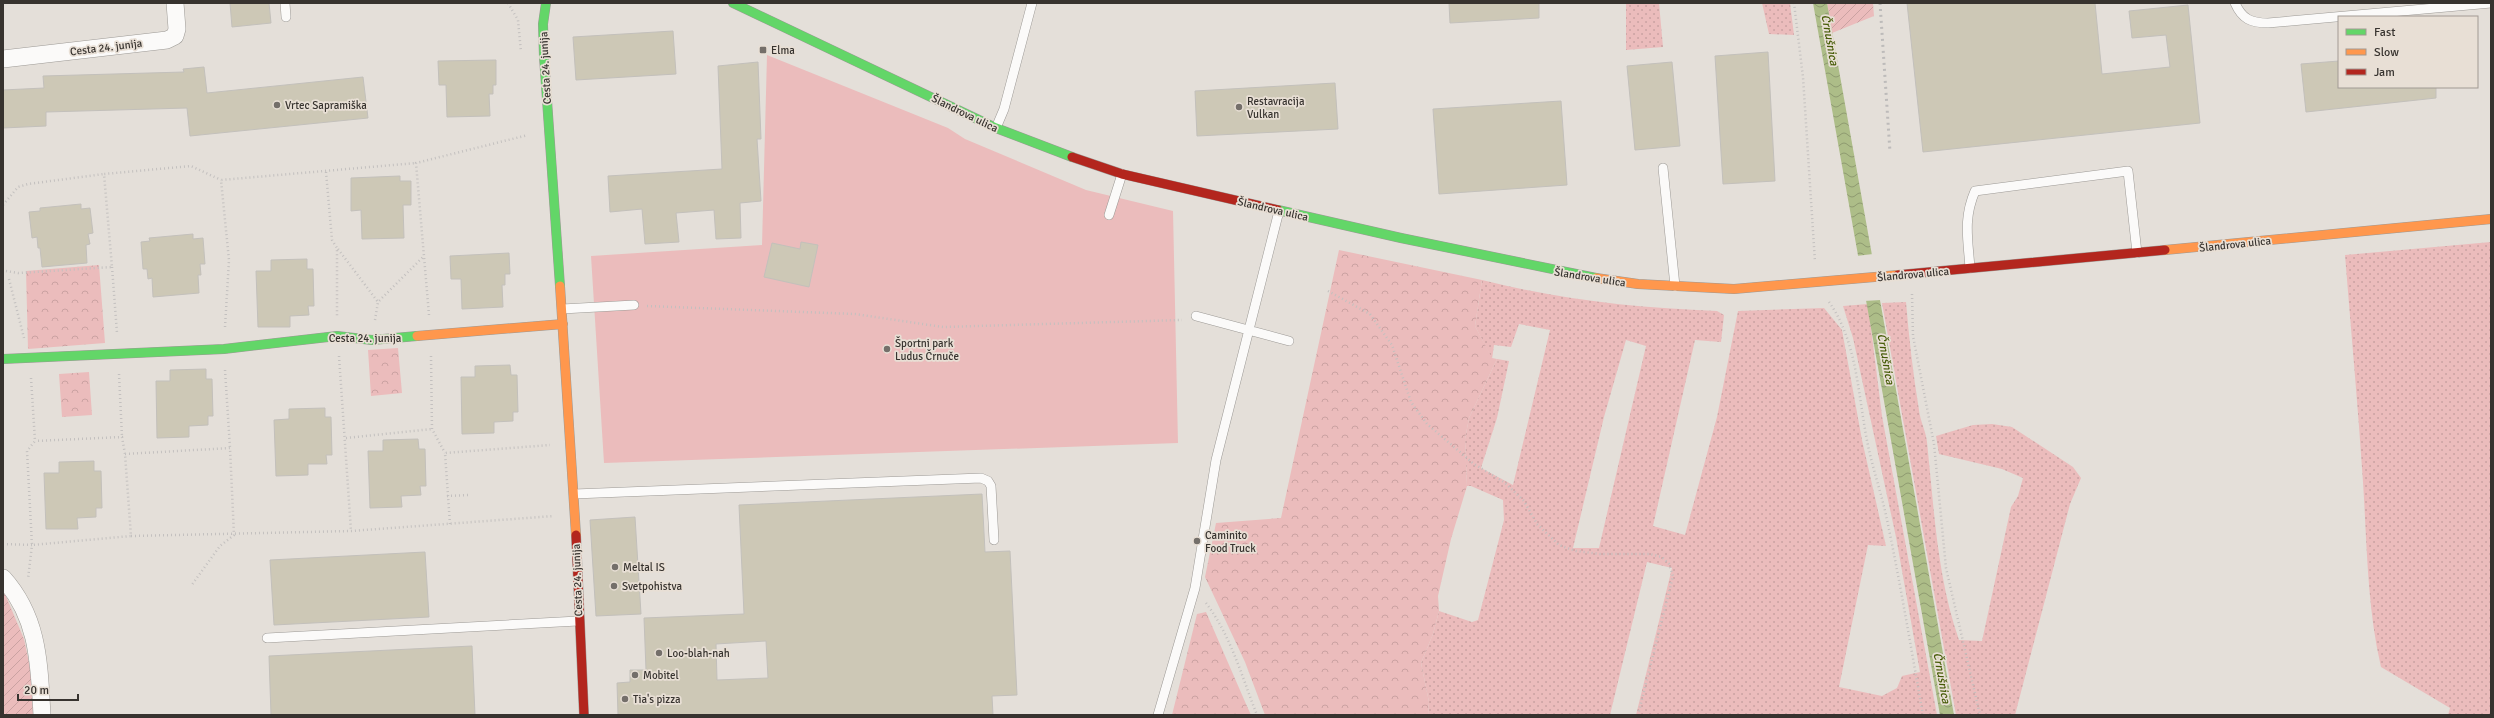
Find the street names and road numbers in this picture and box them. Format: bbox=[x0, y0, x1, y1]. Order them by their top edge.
street label: Cesta 24. junija bbox=[537, 31, 554, 105]
street label: Cesta 24. junija bbox=[69, 37, 143, 58]
street label: Šlandrova ulica bbox=[930, 91, 1001, 135]
street label: Šlandrova ulica bbox=[1236, 194, 1310, 224]
street label: Šlandrova ulica bbox=[2198, 233, 2272, 255]
street label: Šlandrova ulica bbox=[1553, 264, 1627, 290]
street label: Šlandrova ulica bbox=[1876, 264, 1950, 284]
street label: Cesta 24. junija bbox=[329, 332, 402, 345]
street label: Cesta 24. junija bbox=[570, 543, 585, 616]

